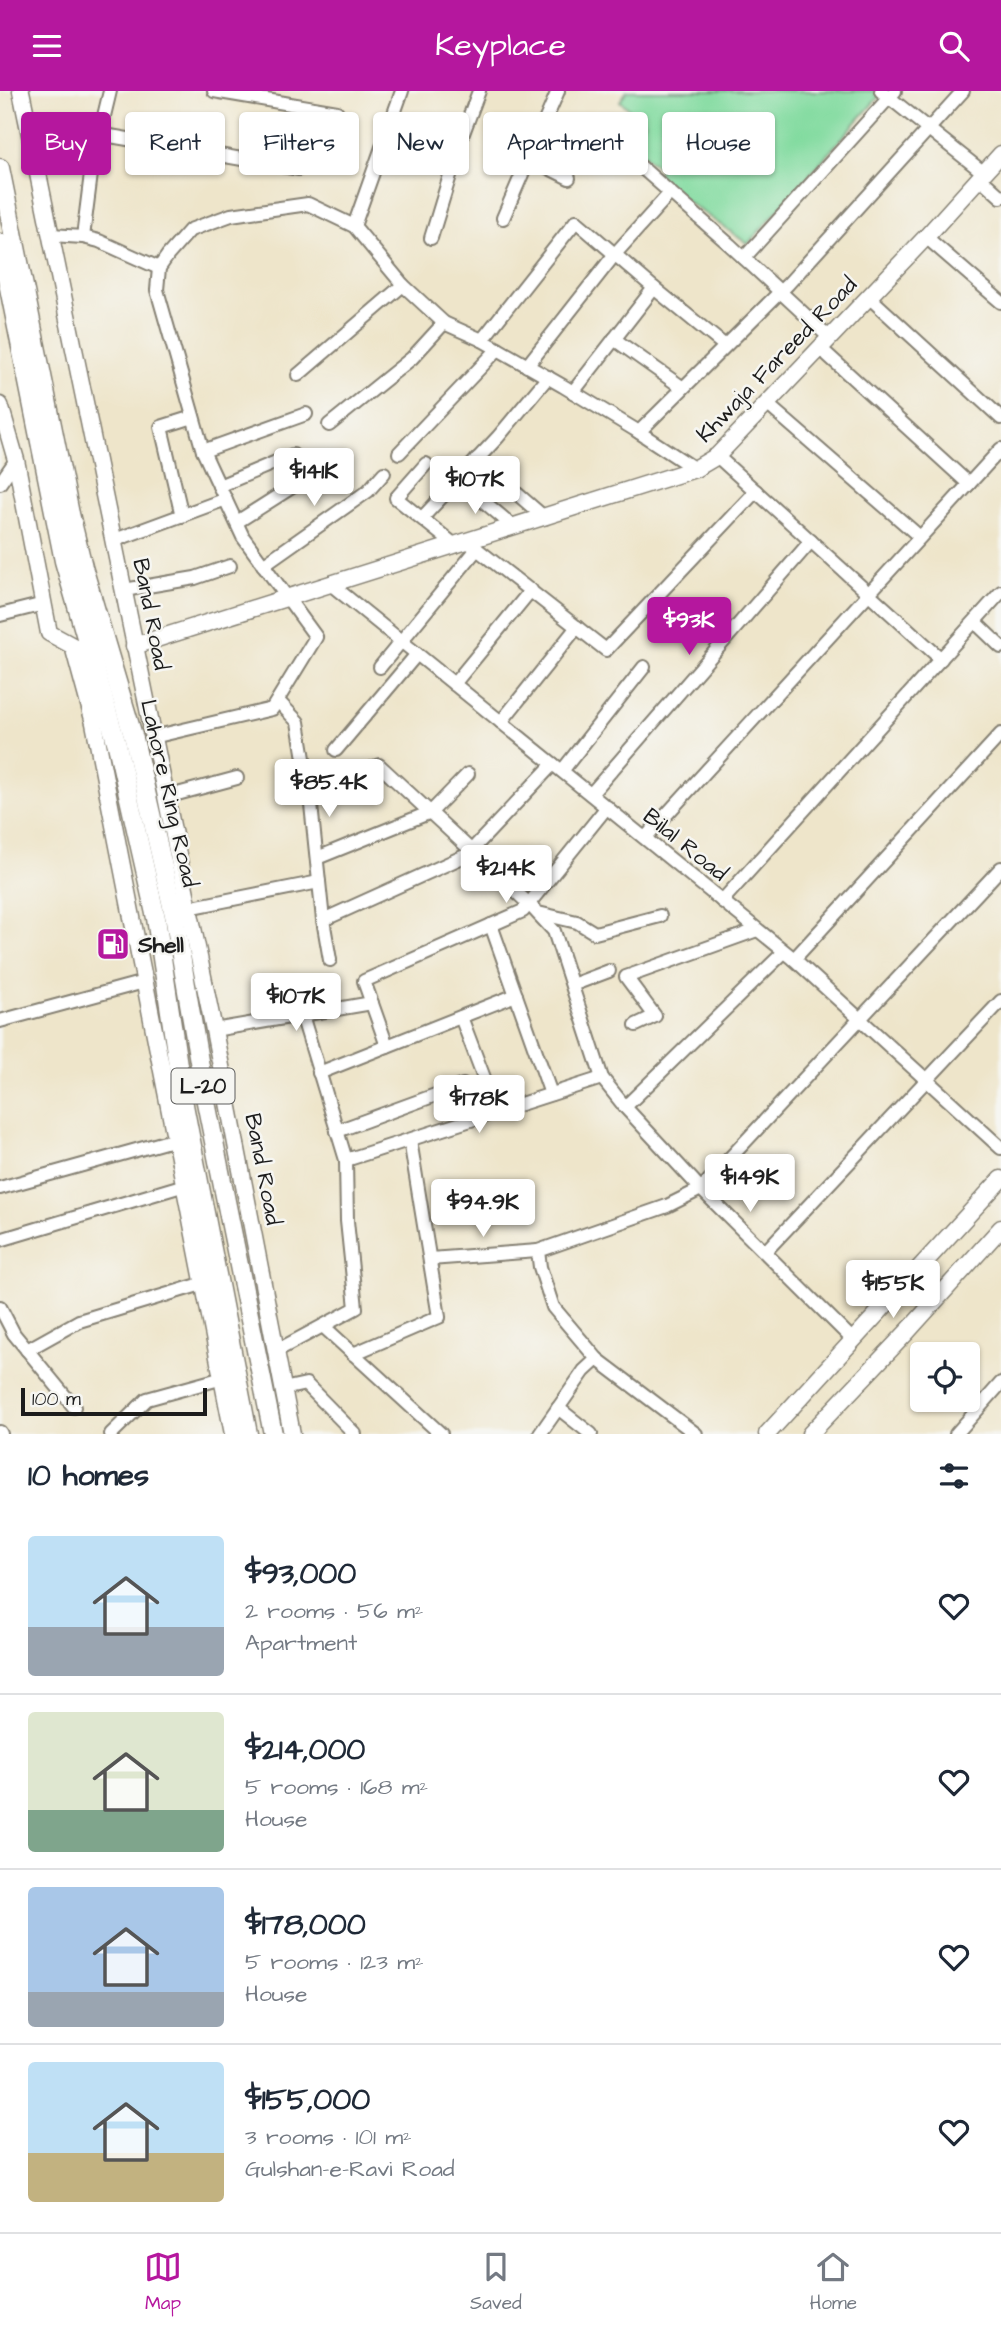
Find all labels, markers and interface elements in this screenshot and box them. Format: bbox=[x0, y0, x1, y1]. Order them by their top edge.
text: Keyplace bbox=[435, 23, 566, 68]
icon: menu bbox=[28, 27, 66, 65]
icon: search bbox=[935, 27, 973, 65]
chip: Buy bbox=[21, 112, 111, 175]
chip: Rent bbox=[125, 112, 225, 175]
chip: Filters bbox=[239, 112, 359, 175]
chip: New bbox=[373, 112, 469, 175]
chip: Apartment bbox=[483, 112, 648, 175]
chip: House bbox=[662, 112, 775, 175]
street label: Khwaja Fareed Road bbox=[689, 269, 865, 450]
pin: $141K bbox=[265, 449, 363, 508]
text: $141K bbox=[290, 455, 338, 487]
pin: $107K bbox=[426, 457, 524, 516]
text: $107K bbox=[446, 463, 504, 495]
street label: Band Road bbox=[124, 555, 178, 673]
pin: $93K bbox=[648, 597, 730, 657]
text: $93K bbox=[663, 604, 715, 636]
street label: Lahore Ring Road bbox=[131, 696, 206, 891]
pin: $85.4K bbox=[272, 759, 386, 819]
text: $85.4K bbox=[291, 766, 367, 798]
street label: Bilal Road bbox=[636, 801, 735, 889]
pin: $214K bbox=[457, 845, 555, 905]
text: $214K bbox=[477, 852, 535, 884]
fuel station icon: Shell bbox=[94, 925, 132, 963]
place label: Shell bbox=[137, 929, 184, 961]
pin: $107K bbox=[247, 974, 345, 1033]
text: $107K bbox=[267, 980, 325, 1012]
road number: L-20 bbox=[172, 1069, 234, 1103]
pin: $178K bbox=[430, 1075, 528, 1135]
text: $178K bbox=[450, 1082, 508, 1114]
street label: Band Road bbox=[236, 1110, 290, 1228]
pin: $149K bbox=[701, 1155, 799, 1214]
text: $149K bbox=[721, 1161, 779, 1193]
pin: $94.9K bbox=[426, 1179, 540, 1239]
text: $94.9K bbox=[447, 1186, 519, 1218]
pin: $155K bbox=[844, 1261, 942, 1320]
text: $155K bbox=[862, 1267, 924, 1299]
map controls bbox=[910, 1342, 980, 1412]
button: locate bbox=[910, 1342, 980, 1412]
scale bar bbox=[21, 1385, 206, 1417]
text: 100 m bbox=[32, 1386, 81, 1413]
text: 10 homes bbox=[28, 1455, 149, 1497]
icon: filters bbox=[935, 1457, 973, 1495]
text: $93,000 bbox=[245, 1553, 356, 1595]
icon: home bbox=[84, 1564, 168, 1648]
icon: heart bbox=[935, 1587, 973, 1625]
text: 2 rooms · 56 m² bbox=[245, 1595, 423, 1627]
text: Apartment bbox=[245, 1627, 357, 1659]
text: $214,000 bbox=[245, 1729, 365, 1771]
icon: home bbox=[84, 1740, 168, 1824]
icon: heart bbox=[935, 1763, 973, 1801]
text: 5 rooms · 168 m² bbox=[245, 1771, 428, 1803]
text: House bbox=[245, 1803, 308, 1835]
text: $178,000 bbox=[245, 1904, 366, 1946]
icon: home bbox=[84, 1915, 168, 1999]
icon: heart bbox=[935, 1938, 973, 1976]
text: 5 rooms · 123 m² bbox=[245, 1946, 424, 1978]
text: House bbox=[245, 1978, 308, 2010]
text: $155,000 bbox=[245, 2079, 370, 2121]
icon: home bbox=[84, 2090, 168, 2174]
icon: heart bbox=[935, 2113, 973, 2151]
text: 3 rooms · 101 m² bbox=[245, 2121, 412, 2153]
text: Gulshan-e-Ravi Road bbox=[245, 2153, 455, 2185]
tab: Map bbox=[144, 2248, 182, 2317]
tab: Saved bbox=[470, 2248, 522, 2317]
tab: Home bbox=[810, 2248, 857, 2317]

